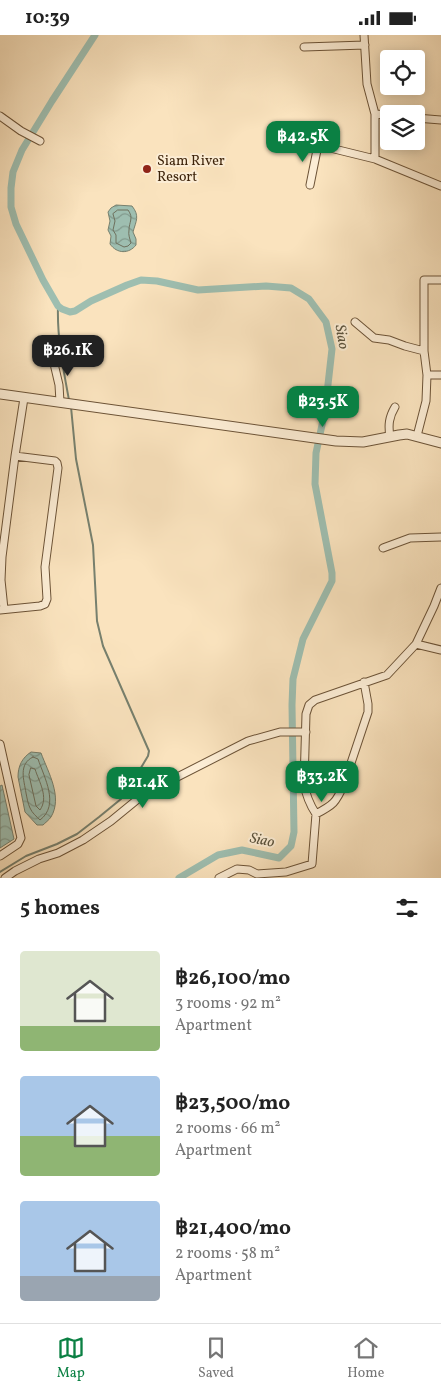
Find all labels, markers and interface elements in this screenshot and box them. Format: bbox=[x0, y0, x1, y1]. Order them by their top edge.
text: 10:39 bbox=[25, 5, 70, 31]
map controls bbox=[380, 50, 425, 150]
button: locate bbox=[380, 50, 425, 95]
button: layers bbox=[380, 105, 425, 150]
pin: ฿42.5K bbox=[262, 121, 344, 163]
text: ฿42.5K bbox=[277, 126, 329, 148]
place label: Siam River Resort bbox=[157, 152, 225, 187]
marker: Siam River Resort bbox=[141, 163, 153, 175]
water label: Siao bbox=[329, 323, 353, 351]
pin: ฿26.1K bbox=[27, 335, 109, 377]
text: ฿26.1K bbox=[43, 340, 93, 362]
pin: ฿23.5K bbox=[282, 385, 364, 428]
text: ฿23.5K bbox=[298, 391, 348, 413]
pin: ฿33.2K bbox=[281, 761, 363, 803]
text: ฿33.2K bbox=[297, 766, 347, 788]
pin: ฿21.4K bbox=[102, 767, 184, 809]
text: ฿21.4K bbox=[118, 772, 168, 794]
water label: Siao bbox=[248, 828, 276, 854]
text: 5 homes bbox=[20, 894, 100, 923]
icon: filters bbox=[393, 894, 421, 922]
text: ฿26,100/mo bbox=[175, 964, 290, 993]
icon: home bbox=[60, 971, 120, 1031]
text: 3 rooms · 92 m² bbox=[175, 993, 281, 1015]
text: Apartment bbox=[175, 1015, 252, 1037]
text: ฿23,500/mo bbox=[175, 1089, 290, 1118]
icon: home bbox=[60, 1096, 120, 1156]
text: 2 rooms · 66 m² bbox=[175, 1118, 281, 1140]
text: Apartment bbox=[175, 1140, 252, 1162]
text: ฿21,400/mo bbox=[175, 1214, 291, 1243]
icon: home bbox=[60, 1221, 120, 1281]
text: 2 rooms · 58 m² bbox=[175, 1243, 280, 1265]
text: Apartment bbox=[175, 1265, 252, 1287]
tab: Map bbox=[57, 1334, 85, 1383]
tab: Saved bbox=[198, 1334, 234, 1383]
tab: Home bbox=[347, 1334, 384, 1383]

